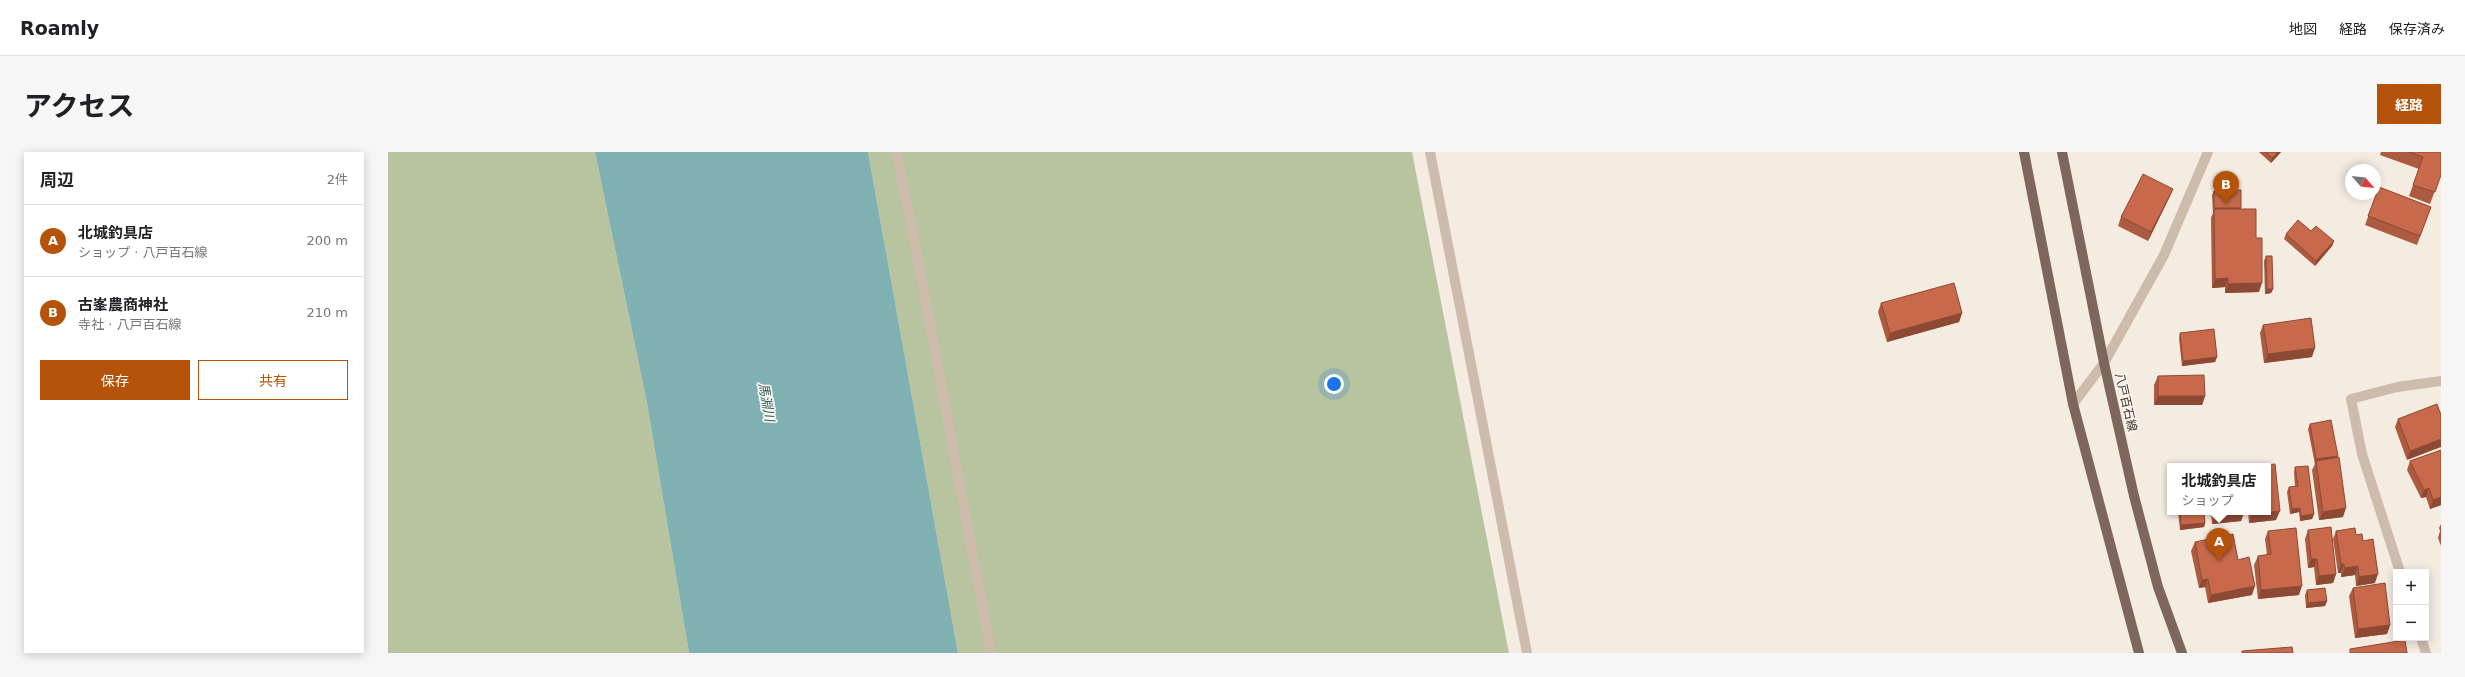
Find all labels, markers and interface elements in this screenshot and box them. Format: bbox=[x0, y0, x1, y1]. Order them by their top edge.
text: Roamly bbox=[20, 17, 99, 39]
text: 地図 bbox=[2289, 21, 2317, 37]
text: 経路 bbox=[2339, 21, 2367, 37]
text: 保存済み bbox=[2389, 21, 2445, 37]
button: 経路 bbox=[2377, 84, 2441, 124]
text: アクセス bbox=[24, 90, 135, 123]
north arrow bbox=[2345, 164, 2381, 200]
text: 周辺 bbox=[40, 170, 74, 190]
pin: B bbox=[2213, 171, 2239, 204]
text: 2件 bbox=[327, 172, 348, 187]
text: 北城釣具店 bbox=[78, 224, 153, 242]
text: A bbox=[48, 233, 58, 248]
text: 200 m bbox=[306, 233, 348, 248]
text: ショップ · 八戸百石線 bbox=[78, 245, 207, 260]
text: 古峯農商神社 bbox=[78, 296, 168, 314]
text: B bbox=[48, 305, 58, 320]
text: 210 m bbox=[306, 305, 348, 320]
text: 寺社 · 八戸百石線 bbox=[78, 317, 181, 332]
button: 保存 bbox=[40, 360, 190, 400]
button: 共有 bbox=[198, 360, 348, 400]
street label: 八戸百石線 bbox=[2112, 371, 2140, 433]
your location bbox=[1324, 374, 1344, 394]
water label: 馬淵川 bbox=[756, 382, 778, 425]
popup bbox=[2167, 463, 2271, 515]
text: 北城釣具店 bbox=[2181, 472, 2257, 490]
text: ショップ bbox=[2181, 493, 2234, 508]
pin: A bbox=[2206, 528, 2232, 561]
map controls bbox=[2393, 569, 2429, 641]
button: + bbox=[2393, 569, 2429, 605]
button: − bbox=[2393, 605, 2429, 641]

